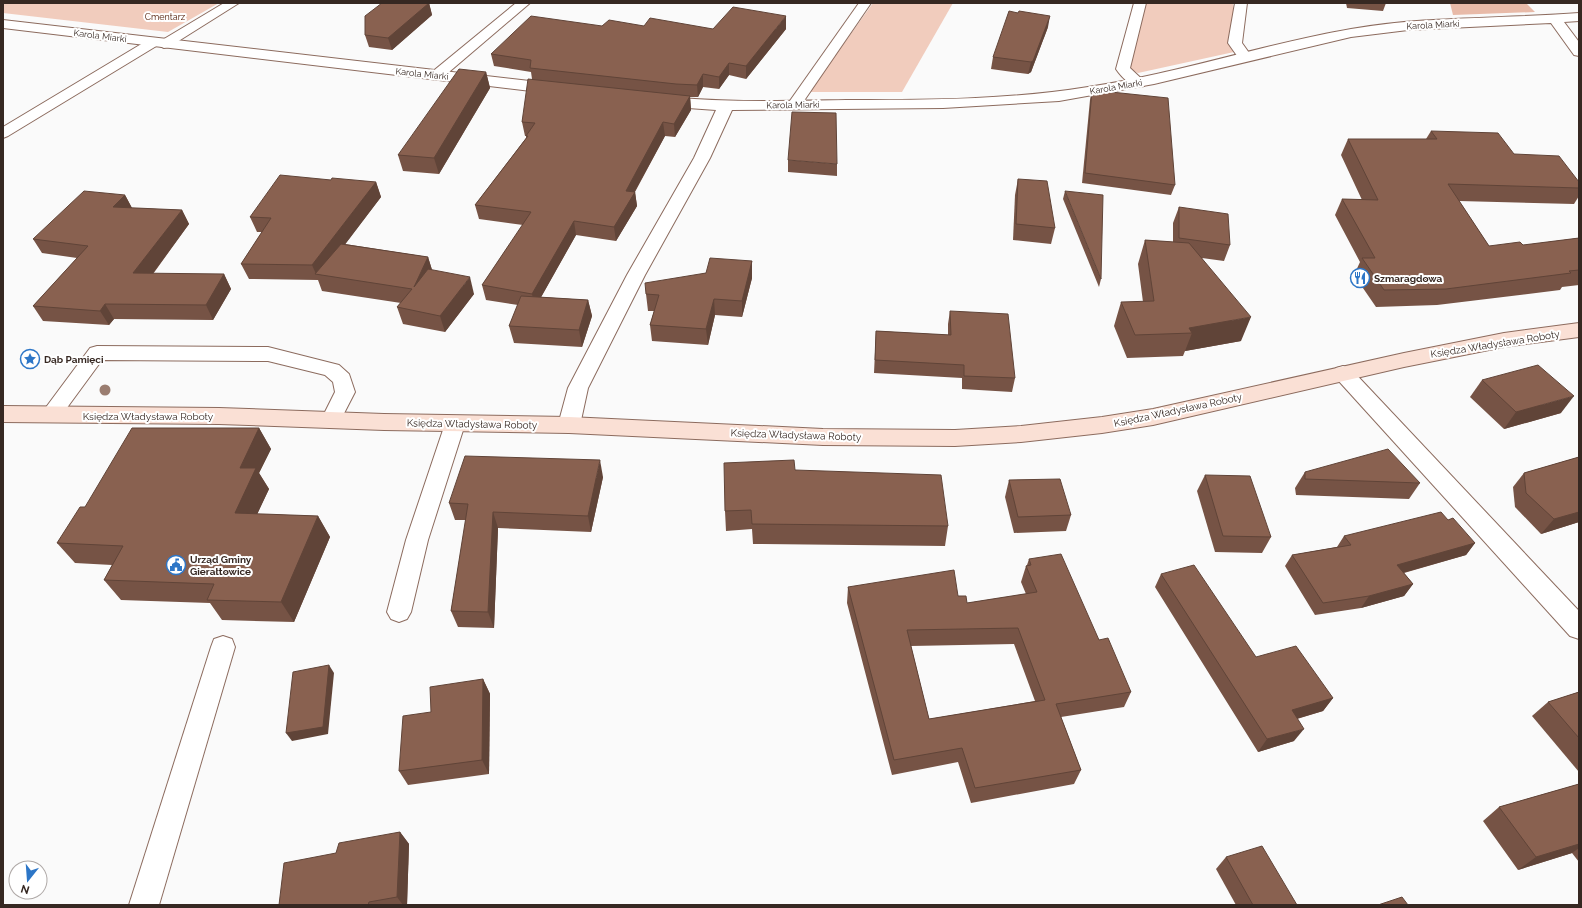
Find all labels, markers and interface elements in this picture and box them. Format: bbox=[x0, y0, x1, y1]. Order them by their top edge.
park label: Cmentarz bbox=[145, 12, 186, 22]
street label: Karola Miarki bbox=[1406, 19, 1460, 31]
street label: Karola Miarki bbox=[73, 28, 127, 44]
street label: Karola Miarki bbox=[395, 66, 449, 82]
street label: Karola Miarki bbox=[1089, 77, 1143, 97]
street label: Karola Miarki bbox=[766, 100, 820, 110]
restaurant icon: Szmaragdowa bbox=[1349, 267, 1371, 289]
place label: Szmaragdowa bbox=[1374, 273, 1443, 284]
street label: Księdza Władysława Roboty bbox=[1430, 328, 1561, 360]
place icon: Dąb Pamięci bbox=[19, 348, 41, 370]
place label: Dąb Pamięci bbox=[44, 354, 104, 365]
street label: Księdza Władysława Roboty bbox=[1113, 391, 1244, 429]
street label: Księdza Władysława Roboty bbox=[83, 411, 214, 422]
street label: Księdza Władysława Roboty bbox=[407, 417, 538, 431]
street label: Księdza Władysława Roboty bbox=[731, 427, 862, 443]
public building icon: Urząd Gminy Gierałtowice bbox=[165, 554, 187, 576]
place label: Urząd Gminy Gierałtowice bbox=[190, 554, 252, 577]
north arrow bbox=[8, 860, 48, 900]
text: N bbox=[19, 882, 31, 897]

